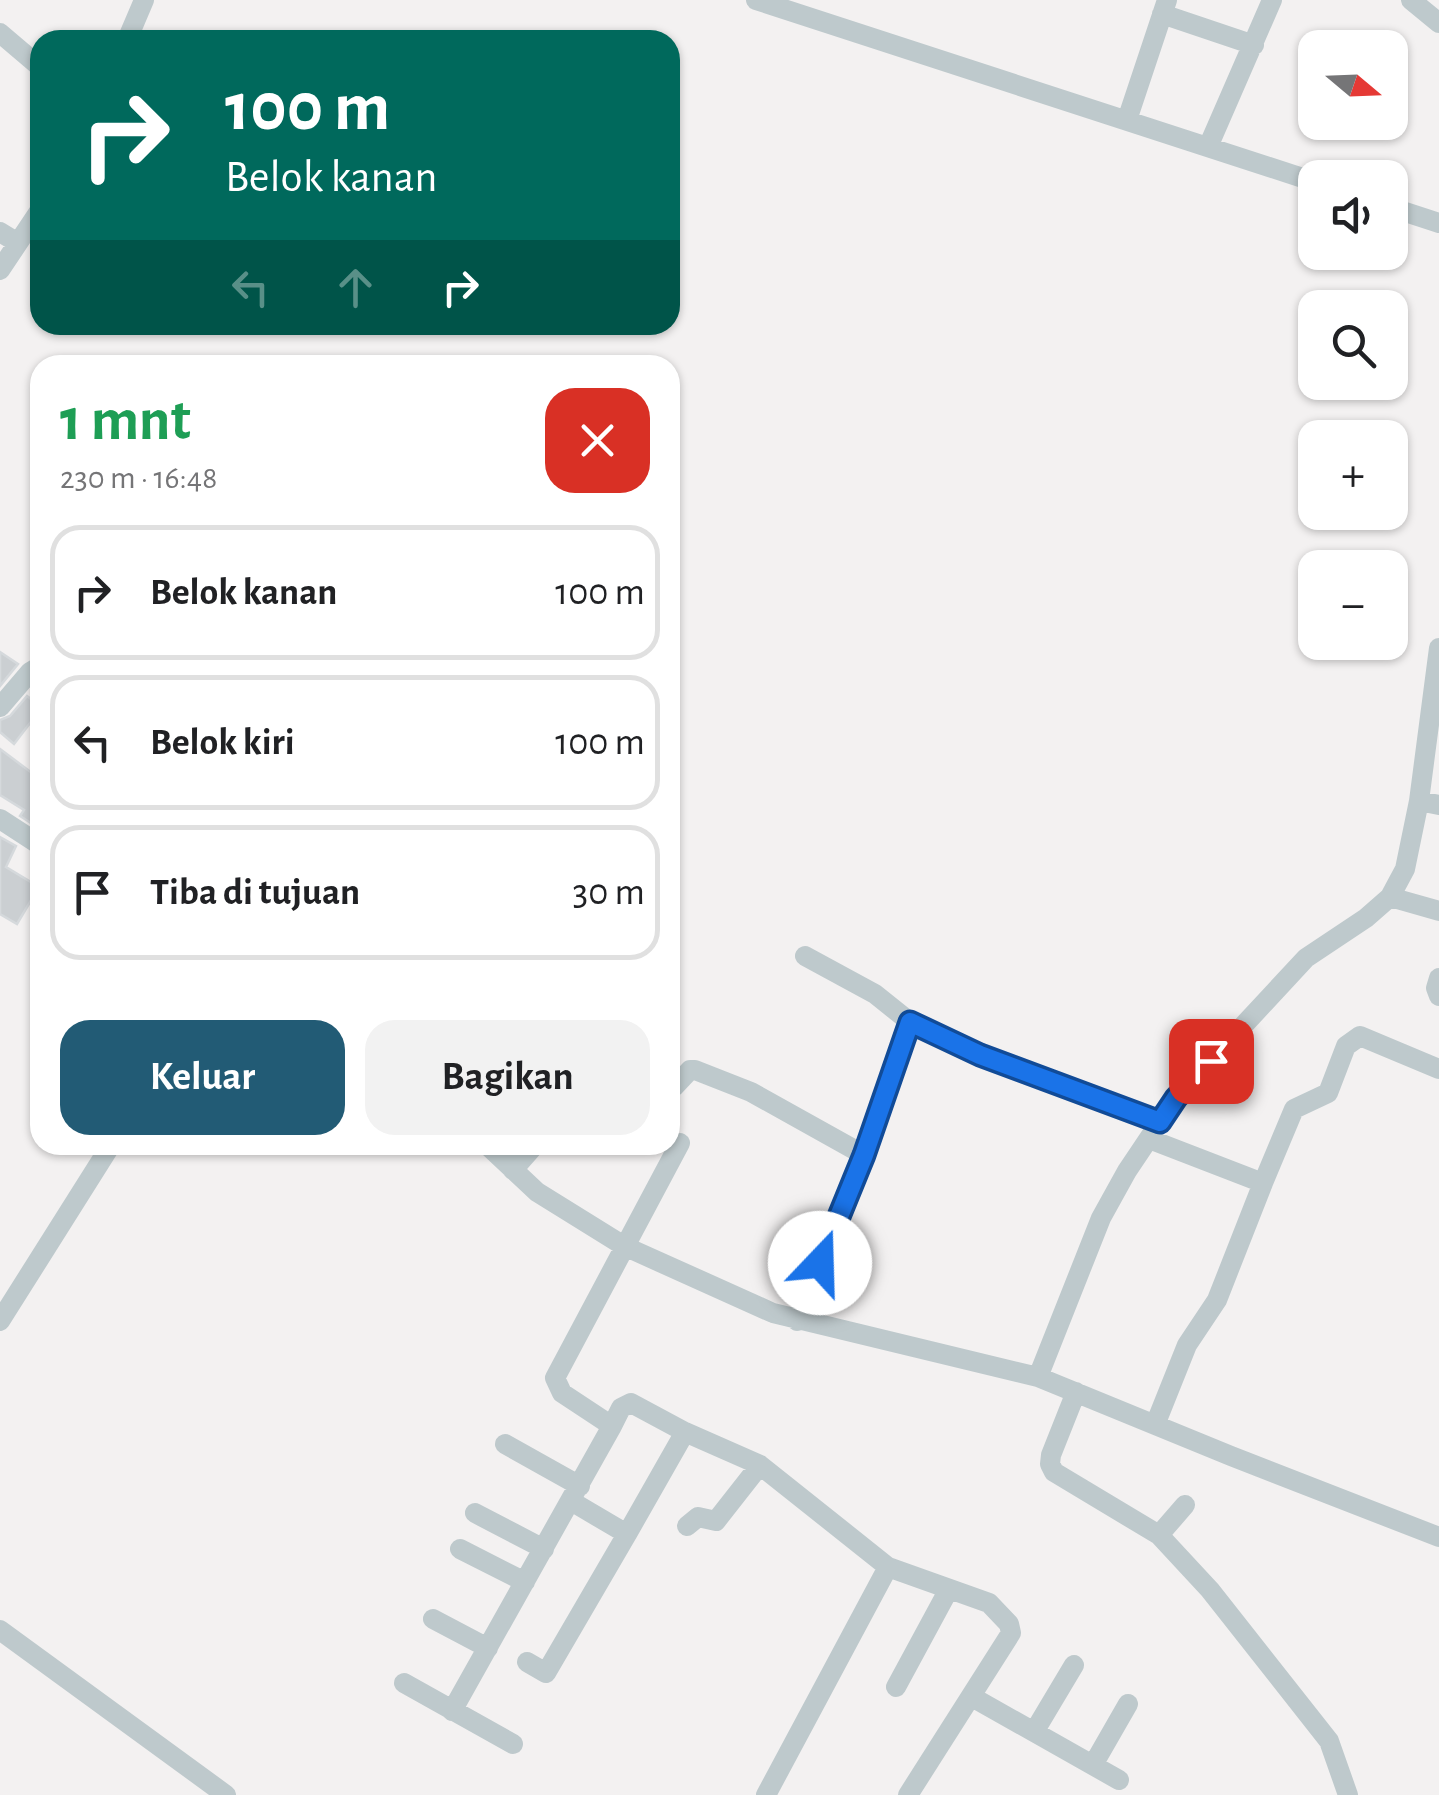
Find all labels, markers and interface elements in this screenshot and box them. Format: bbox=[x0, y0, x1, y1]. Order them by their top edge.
north arrow bbox=[1298, 30, 1408, 140]
map controls bbox=[1298, 30, 1408, 660]
icon: right bbox=[60, 70, 190, 200]
text: 100 m bbox=[225, 73, 390, 143]
text: Belok kanan bbox=[225, 155, 437, 200]
button: sound bbox=[1298, 160, 1408, 270]
icon: left bbox=[223, 260, 278, 315]
icon: ahead bbox=[328, 260, 383, 315]
icon: right bbox=[433, 260, 488, 315]
button: search bbox=[1298, 290, 1408, 400]
button: close bbox=[545, 388, 650, 493]
text: 1 mnt bbox=[60, 391, 191, 451]
button: + bbox=[1298, 420, 1408, 530]
text: 230 m · 16:48 bbox=[60, 462, 217, 494]
button: − bbox=[1298, 550, 1408, 660]
icon: right bbox=[65, 565, 120, 620]
text: Belok kanan bbox=[150, 574, 337, 612]
text: 100 m bbox=[555, 574, 645, 612]
icon: left bbox=[65, 715, 120, 770]
text: Belok kiri bbox=[150, 724, 295, 762]
text: 100 m bbox=[555, 724, 645, 762]
icon: arrive bbox=[65, 865, 120, 920]
text: Tiba di tujuan bbox=[150, 874, 360, 912]
text: 30 m bbox=[573, 874, 645, 912]
pin bbox=[1169, 1019, 1254, 1104]
button: Keluar bbox=[60, 1020, 345, 1135]
button: Bagikan bbox=[365, 1020, 650, 1135]
icon: arrive bbox=[1184, 1034, 1239, 1089]
position arrow bbox=[768, 1211, 872, 1315]

